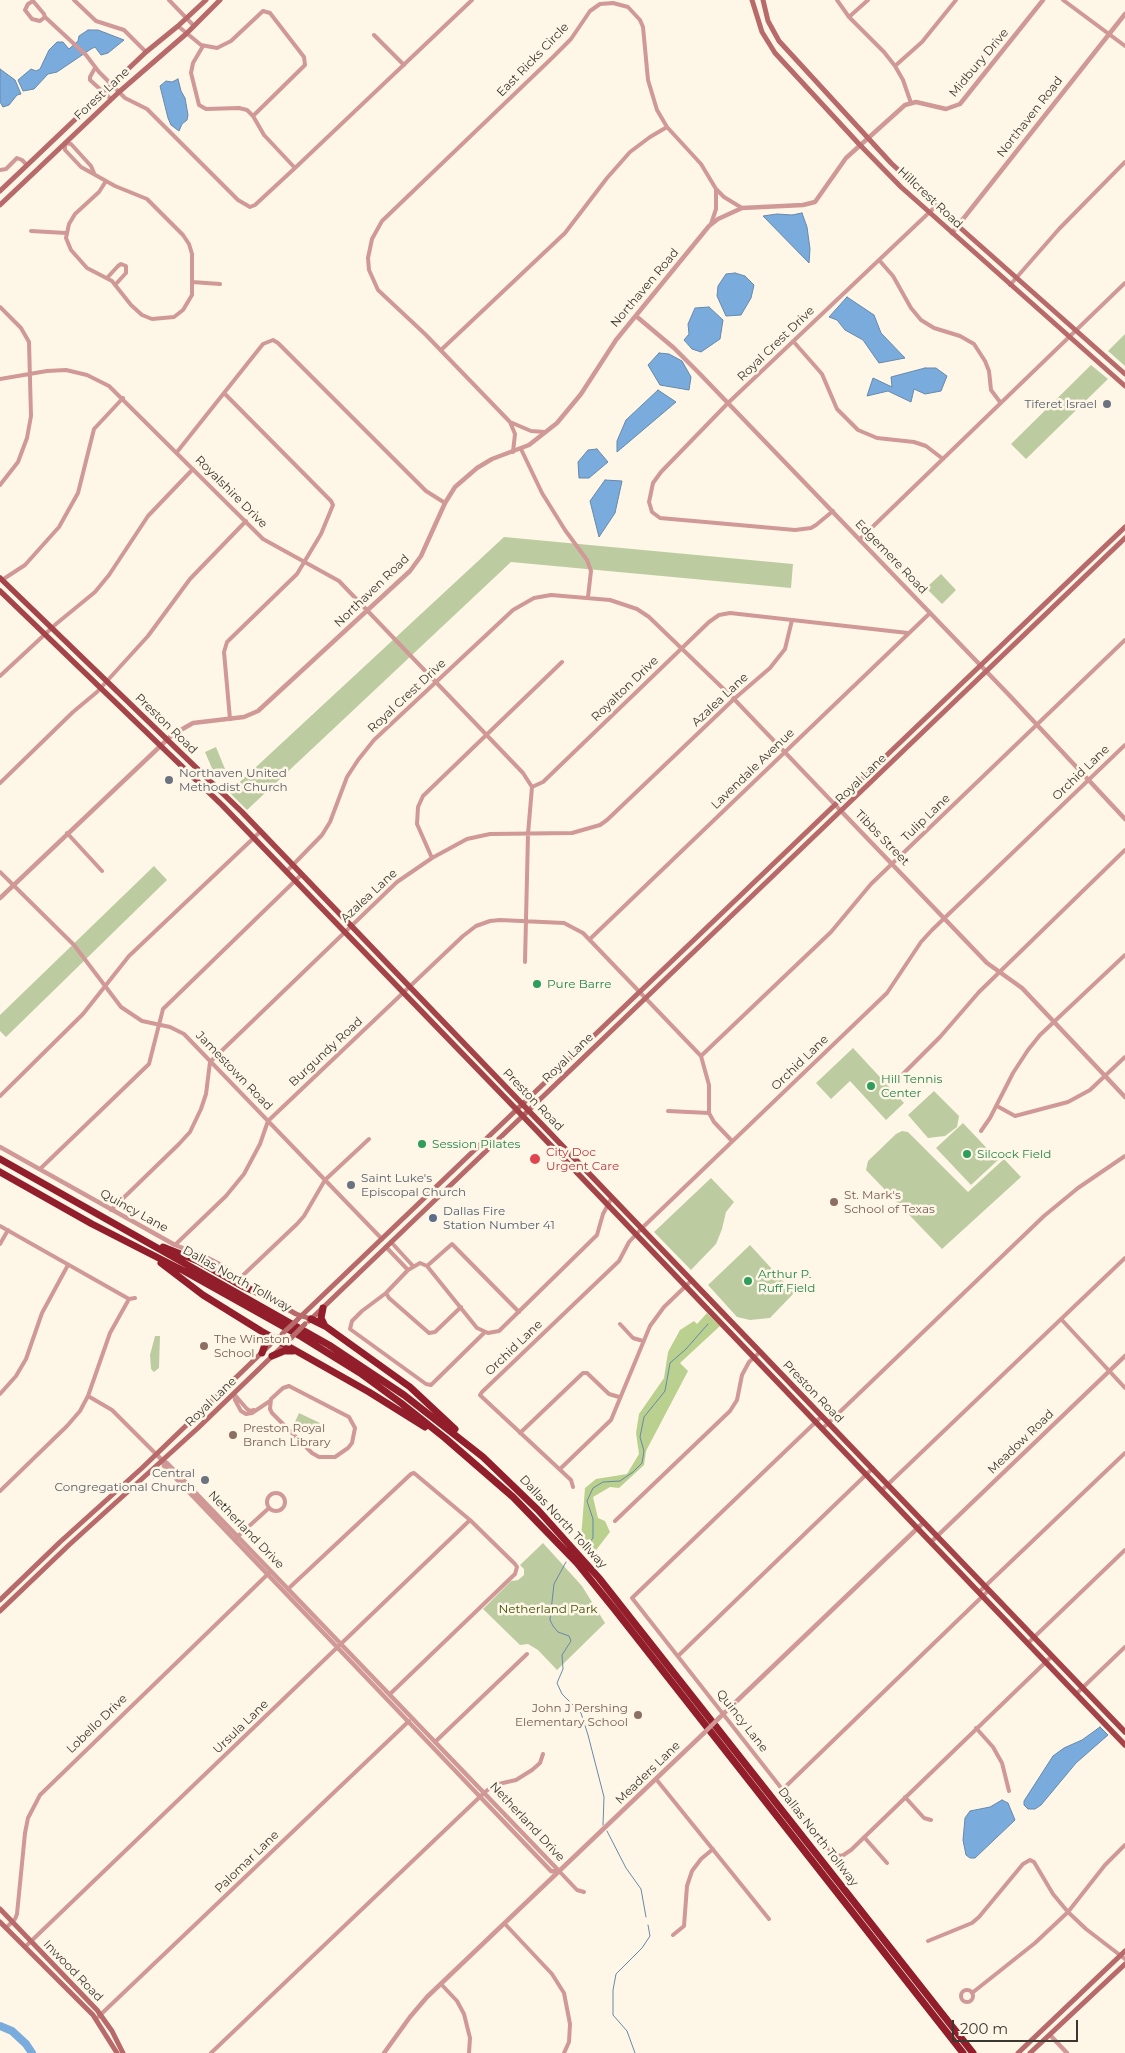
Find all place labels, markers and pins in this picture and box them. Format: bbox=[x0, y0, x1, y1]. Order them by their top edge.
place label: Tiferet Israel bbox=[1024, 397, 1097, 411]
marker: Tiferet Israel bbox=[1101, 398, 1113, 410]
place label: Northaven United Methodist Church bbox=[179, 766, 288, 794]
marker: Northaven United Methodist Church bbox=[163, 774, 175, 786]
place label: Pure Barre bbox=[547, 977, 611, 991]
marker: Pure Barre bbox=[531, 978, 543, 990]
place label: Hill Tennis Center bbox=[881, 1072, 942, 1100]
marker: Hill Tennis Center bbox=[865, 1080, 877, 1092]
place label: Session Pilates bbox=[432, 1137, 520, 1151]
marker: Session Pilates bbox=[416, 1138, 428, 1150]
place label: City Doc Urgent Care bbox=[546, 1145, 619, 1173]
place label: Silcock Field bbox=[977, 1147, 1051, 1161]
marker: Silcock Field bbox=[961, 1148, 973, 1160]
marker: City Doc Urgent Care bbox=[528, 1152, 542, 1166]
place label: Saint Luke's Episcopal Church bbox=[361, 1171, 466, 1199]
marker: Saint Luke's Episcopal Church bbox=[345, 1179, 357, 1191]
place label: St. Mark's School of Texas bbox=[844, 1188, 935, 1216]
marker: St. Mark's School of Texas bbox=[828, 1196, 840, 1208]
place label: Dallas Fire Station Number 41 bbox=[443, 1204, 555, 1232]
marker: Dallas Fire Station Number 41 bbox=[427, 1212, 439, 1224]
place label: Arthur P. Ruff Field bbox=[758, 1267, 815, 1295]
marker: Arthur P. Ruff Field bbox=[742, 1275, 754, 1287]
place label: The Winston School bbox=[214, 1332, 290, 1360]
marker: The Winston School bbox=[198, 1340, 210, 1352]
place label: Preston Royal Branch Library bbox=[243, 1421, 331, 1449]
marker: Preston Royal Branch Library bbox=[227, 1429, 239, 1441]
place label: Central Congregational Church bbox=[54, 1466, 195, 1494]
marker: Central Congregational Church bbox=[199, 1474, 211, 1486]
place label: John J Pershing Elementary School bbox=[515, 1701, 628, 1729]
marker: John J Pershing Elementary School bbox=[632, 1709, 644, 1721]

